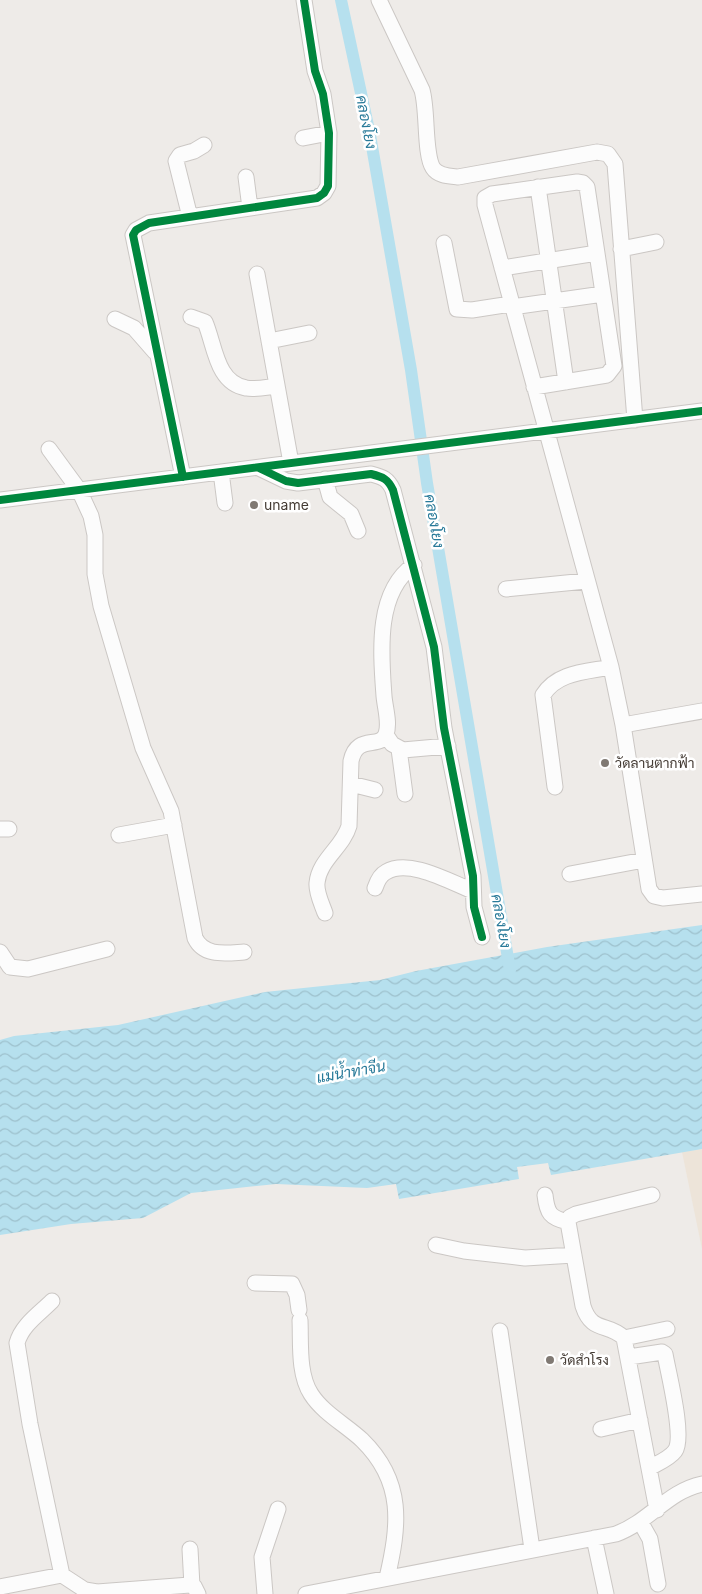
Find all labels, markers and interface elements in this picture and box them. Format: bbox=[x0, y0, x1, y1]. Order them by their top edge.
water label: คลองโยง bbox=[352, 93, 381, 151]
water label: คลองโยง bbox=[420, 492, 449, 550]
place label: uname bbox=[264, 496, 309, 513]
marker: uname bbox=[248, 499, 260, 511]
place label: วัดลานตากฟ้า bbox=[615, 754, 695, 771]
marker: วัดลานตากฟ้า bbox=[599, 757, 611, 769]
water label: คลองโยง bbox=[487, 892, 516, 950]
water label: แม่น้ำท่าจีน bbox=[314, 1053, 387, 1087]
place label: วัดสำโรง bbox=[560, 1351, 609, 1368]
marker: วัดสำโรง bbox=[544, 1354, 556, 1366]

